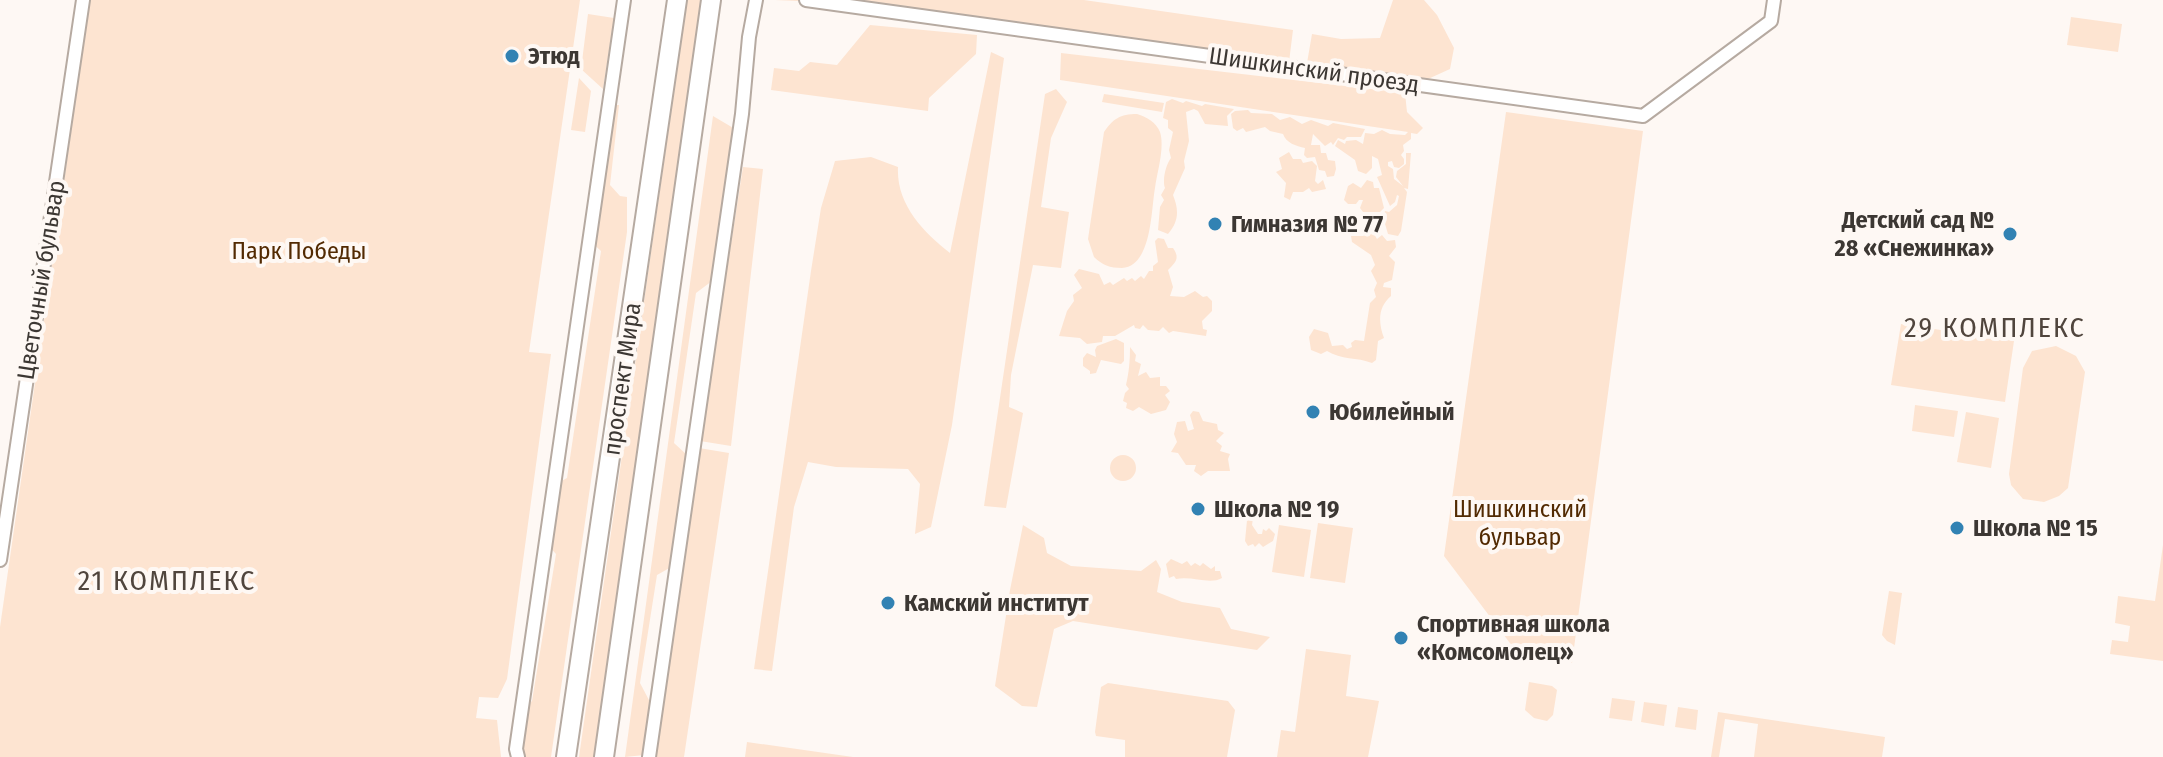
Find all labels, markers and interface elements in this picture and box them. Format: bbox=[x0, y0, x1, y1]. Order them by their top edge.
street label: Шишкинский проезд bbox=[1207, 41, 1421, 99]
place label: Этюд bbox=[528, 42, 580, 70]
marker: Этюд bbox=[503, 47, 521, 65]
street label: Цветочный бульвар bbox=[11, 178, 71, 382]
place label: Детский сад № 28 «Снежинка» bbox=[1834, 206, 1994, 262]
place label: Гимназия № 77 bbox=[1231, 210, 1383, 238]
marker: Гимназия № 77 bbox=[1206, 215, 1224, 233]
marker: Детский сад № 28 «Снежинка» bbox=[2001, 225, 2019, 243]
park label: Парк Победы bbox=[231, 237, 367, 265]
street label: проспект Мира bbox=[597, 301, 647, 457]
district label: 29 КОМПЛЕКС bbox=[1904, 311, 2086, 344]
place label: Юбилейный bbox=[1329, 398, 1455, 426]
marker: Юбилейный bbox=[1304, 403, 1322, 421]
place label: Школа № 19 bbox=[1214, 495, 1339, 523]
park label: Шишкинский бульвар bbox=[1453, 495, 1587, 551]
marker: Школа № 19 bbox=[1189, 500, 1207, 518]
place label: Школа № 15 bbox=[1973, 514, 2098, 542]
marker: Школа № 15 bbox=[1948, 519, 1966, 537]
district label: 21 КОМПЛЕКС bbox=[78, 564, 256, 597]
place label: Камский институт bbox=[904, 589, 1089, 617]
marker: Камский институт bbox=[879, 594, 897, 612]
place label: Спортивная школа «Комсомолец» bbox=[1417, 610, 1610, 666]
marker: Спортивная школа «Комсомолец» bbox=[1392, 629, 1410, 647]

